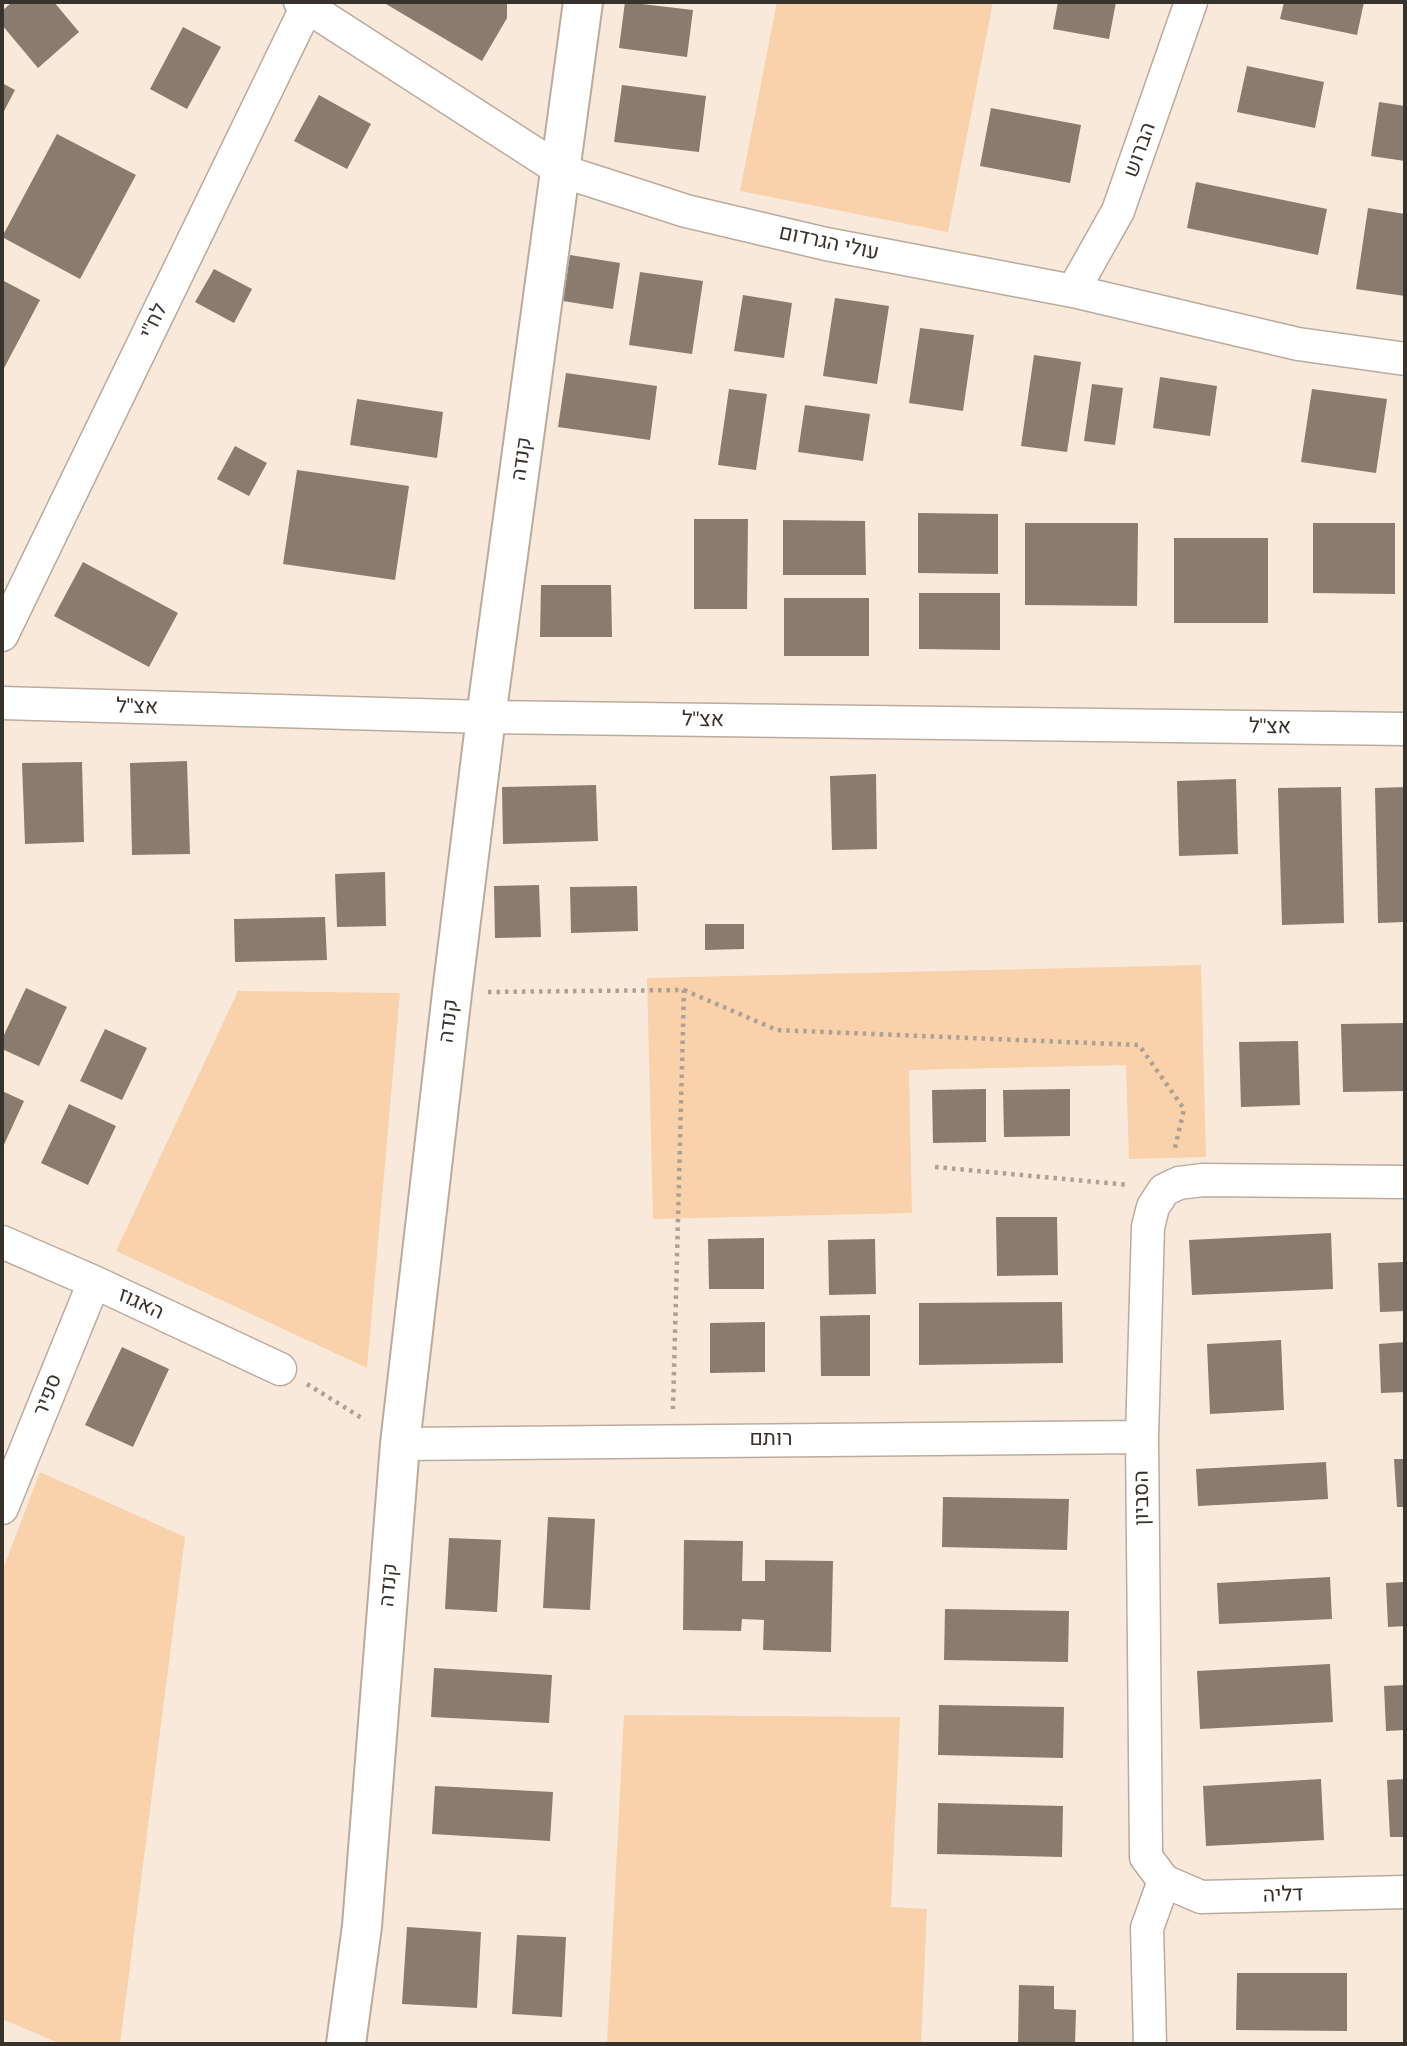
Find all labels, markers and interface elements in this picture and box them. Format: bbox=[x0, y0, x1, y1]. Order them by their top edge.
street label: הברוש bbox=[1118, 119, 1162, 181]
street label: עולי הגרדום bbox=[777, 220, 881, 266]
street label: לח"י bbox=[135, 299, 173, 343]
street label: קנדה bbox=[506, 435, 538, 483]
street label: אצ"ל bbox=[116, 694, 158, 720]
street label: אצ"ל bbox=[682, 707, 724, 733]
street label: אצ"ל bbox=[1249, 714, 1291, 740]
street label: קנדה bbox=[434, 998, 464, 1044]
street label: האגוז bbox=[114, 1283, 168, 1325]
street label: ספיר bbox=[28, 1370, 68, 1420]
street label: רותם bbox=[750, 1426, 792, 1452]
street label: הסביון bbox=[1129, 1470, 1155, 1526]
street label: קנדה bbox=[375, 1562, 403, 1608]
street label: דליה bbox=[1262, 1882, 1304, 1908]

